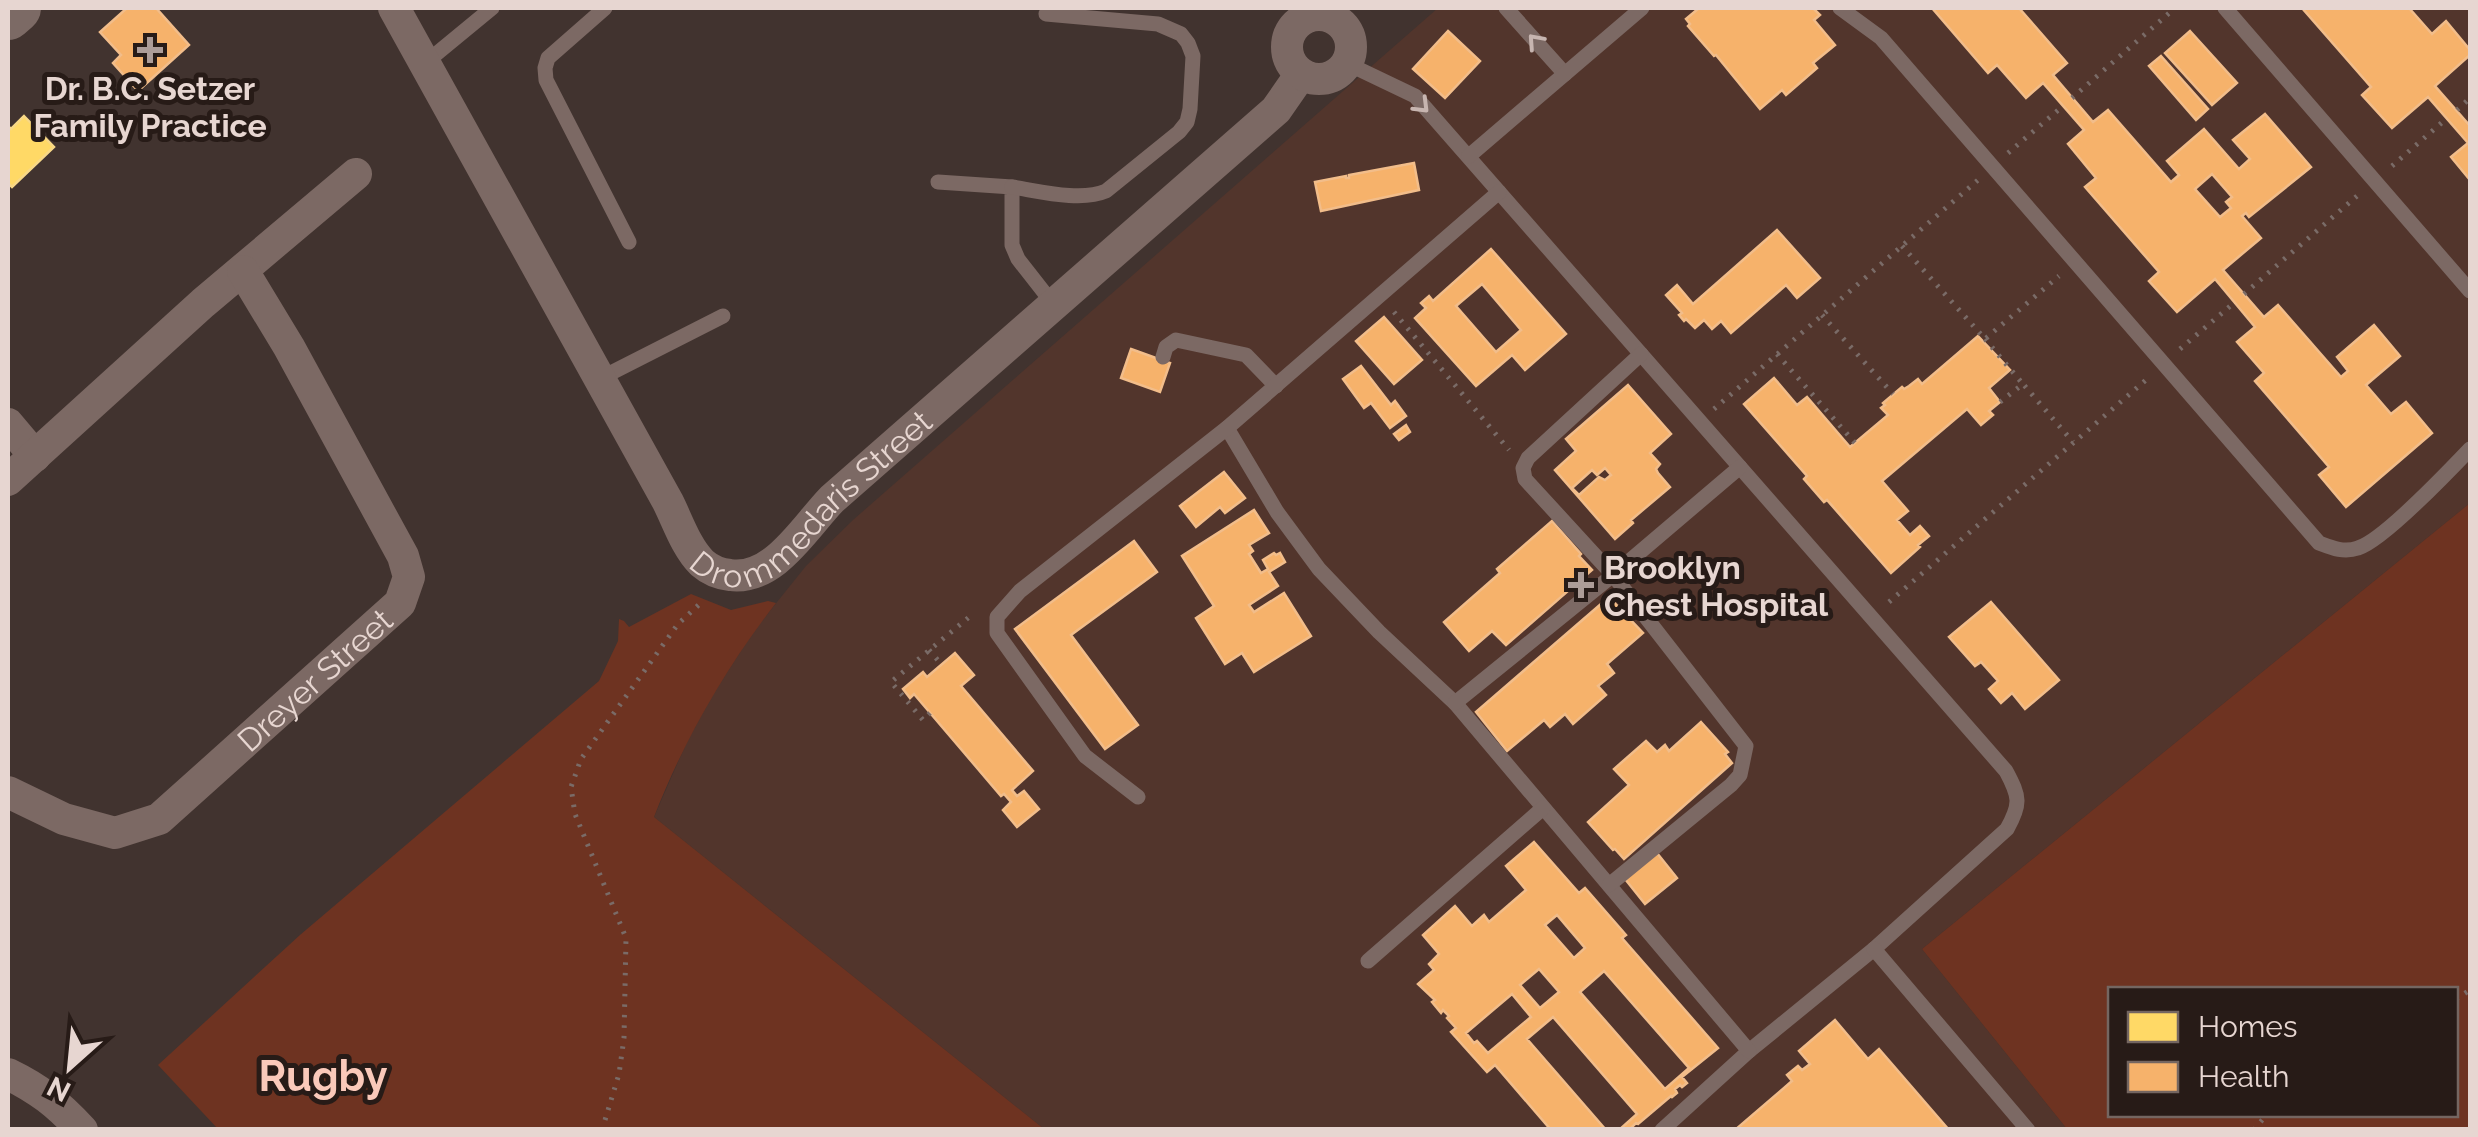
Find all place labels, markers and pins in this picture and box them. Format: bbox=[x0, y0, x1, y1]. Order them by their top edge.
marker: Dr. B.C. Setzer Family Practice bbox=[137, 37, 163, 63]
place label: Dr. B.C. Setzer Family Practice bbox=[33, 70, 267, 144]
place label: Brooklyn Chest Hospital bbox=[1604, 549, 1829, 623]
marker: Brooklyn Chest Hospital bbox=[1568, 572, 1594, 598]

